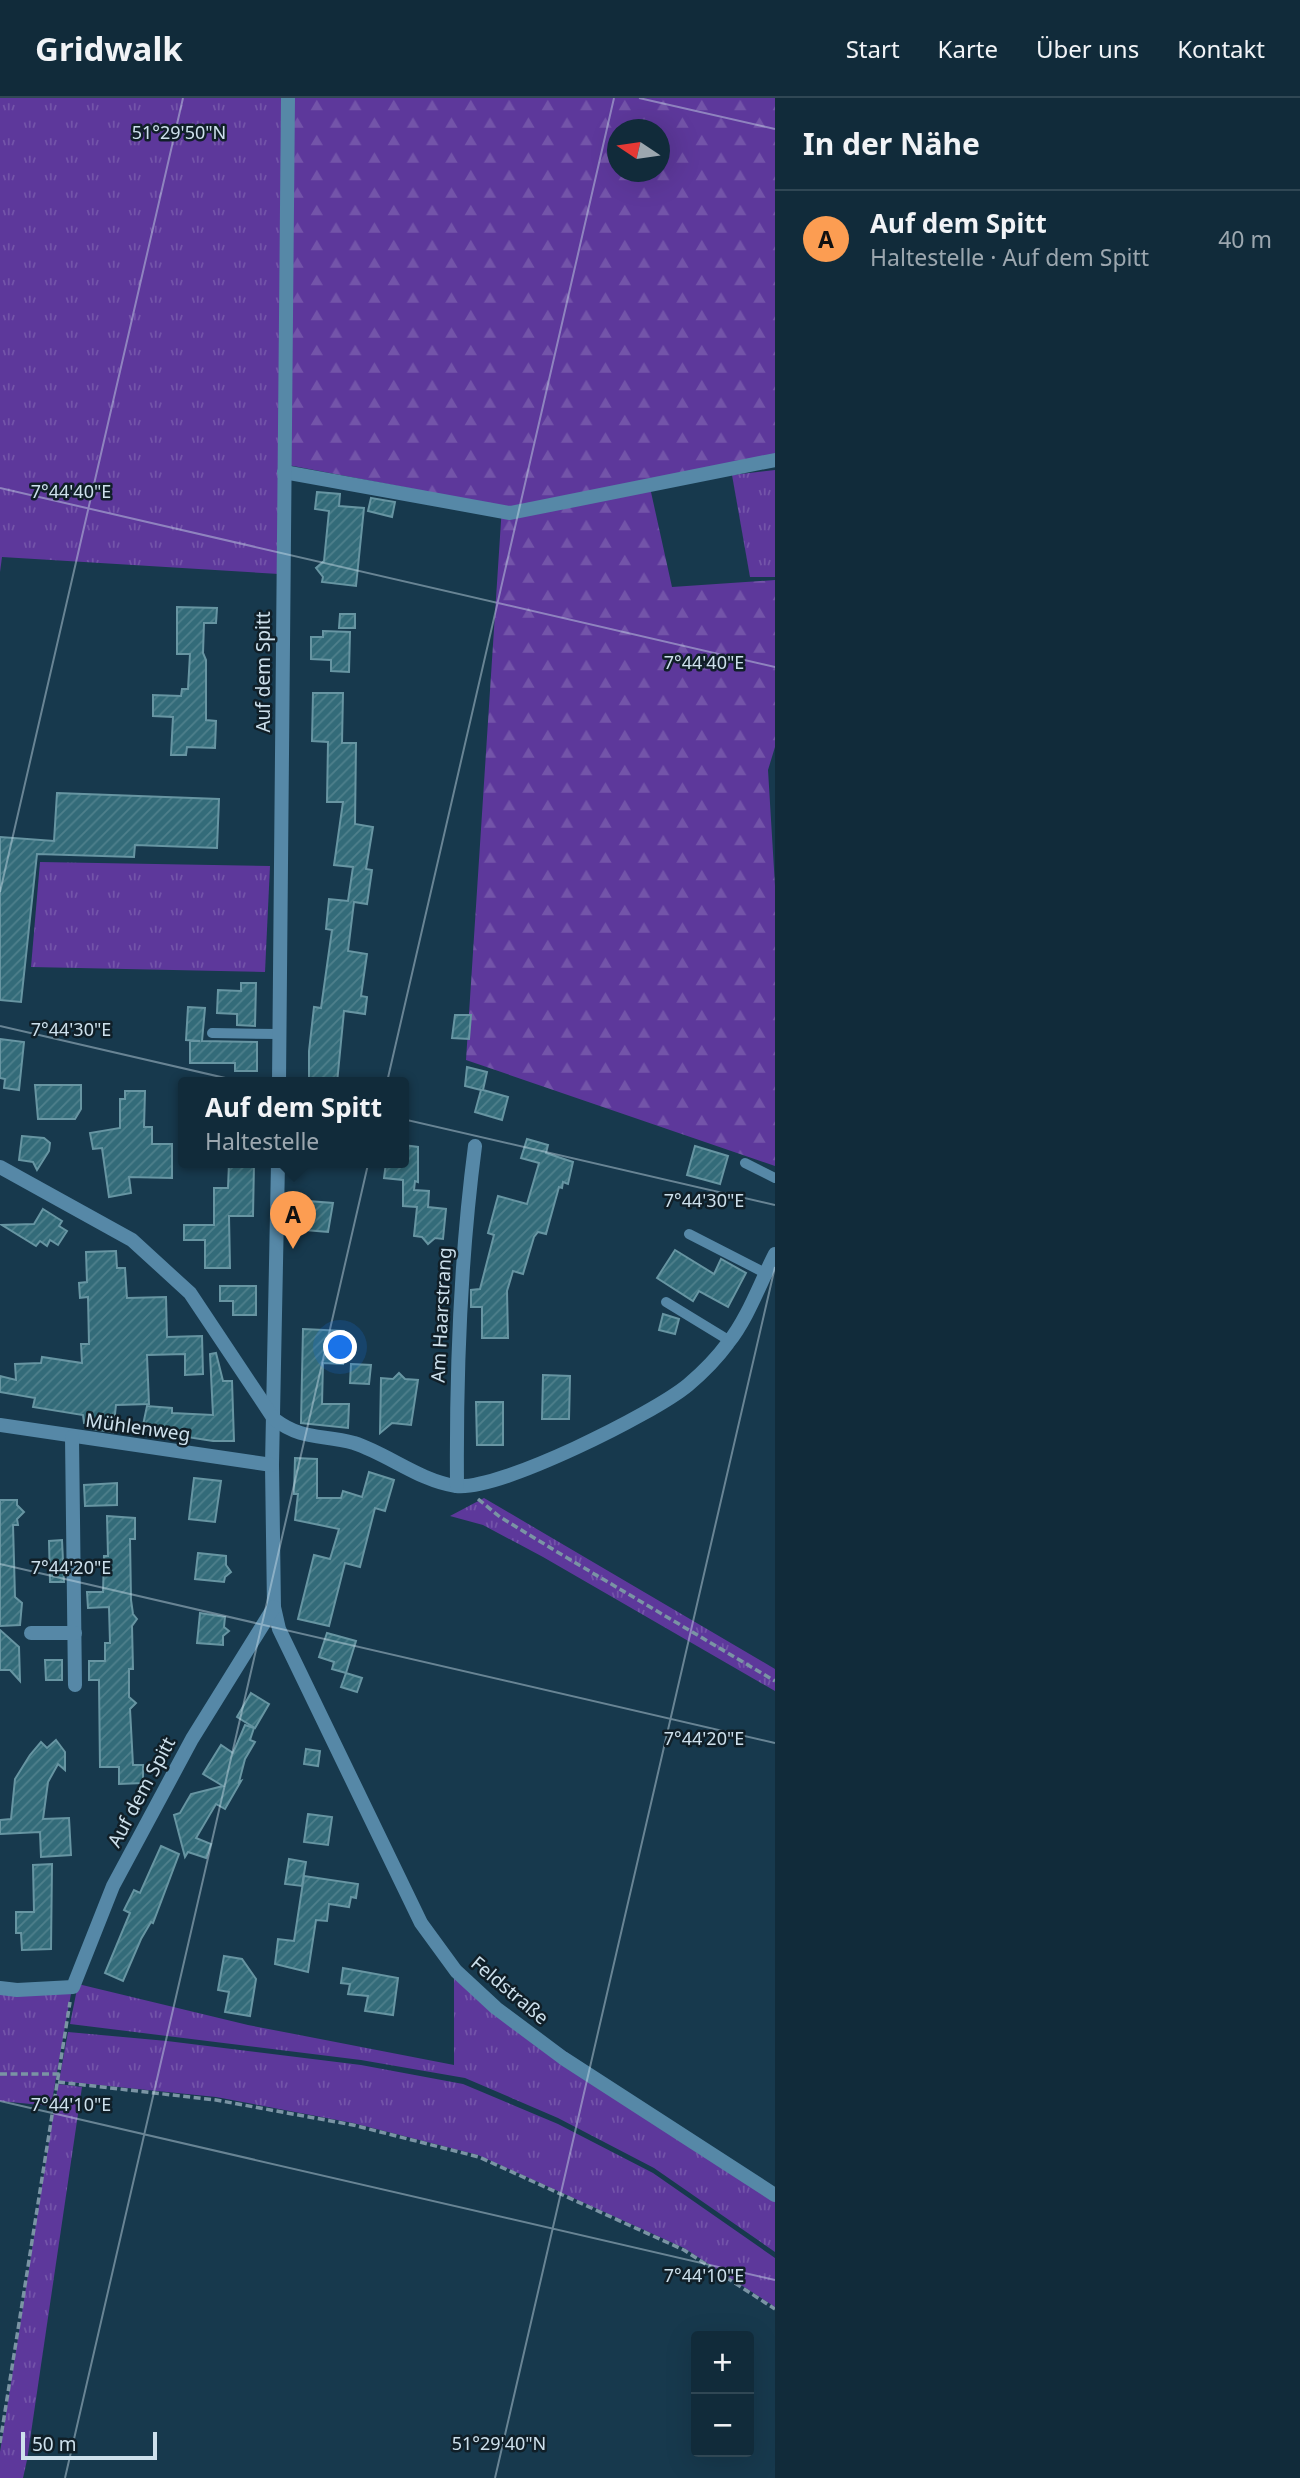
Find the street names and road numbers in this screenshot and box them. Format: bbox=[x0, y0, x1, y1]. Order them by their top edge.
street label: Auf dem Spitt bbox=[250, 611, 276, 733]
street label: Am Haarstrang bbox=[424, 1247, 458, 1383]
street label: Mühlenweg bbox=[84, 1407, 192, 1447]
street label: Auf dem Spitt bbox=[101, 1732, 181, 1852]
street label: Feldstraße bbox=[466, 1950, 554, 2030]

